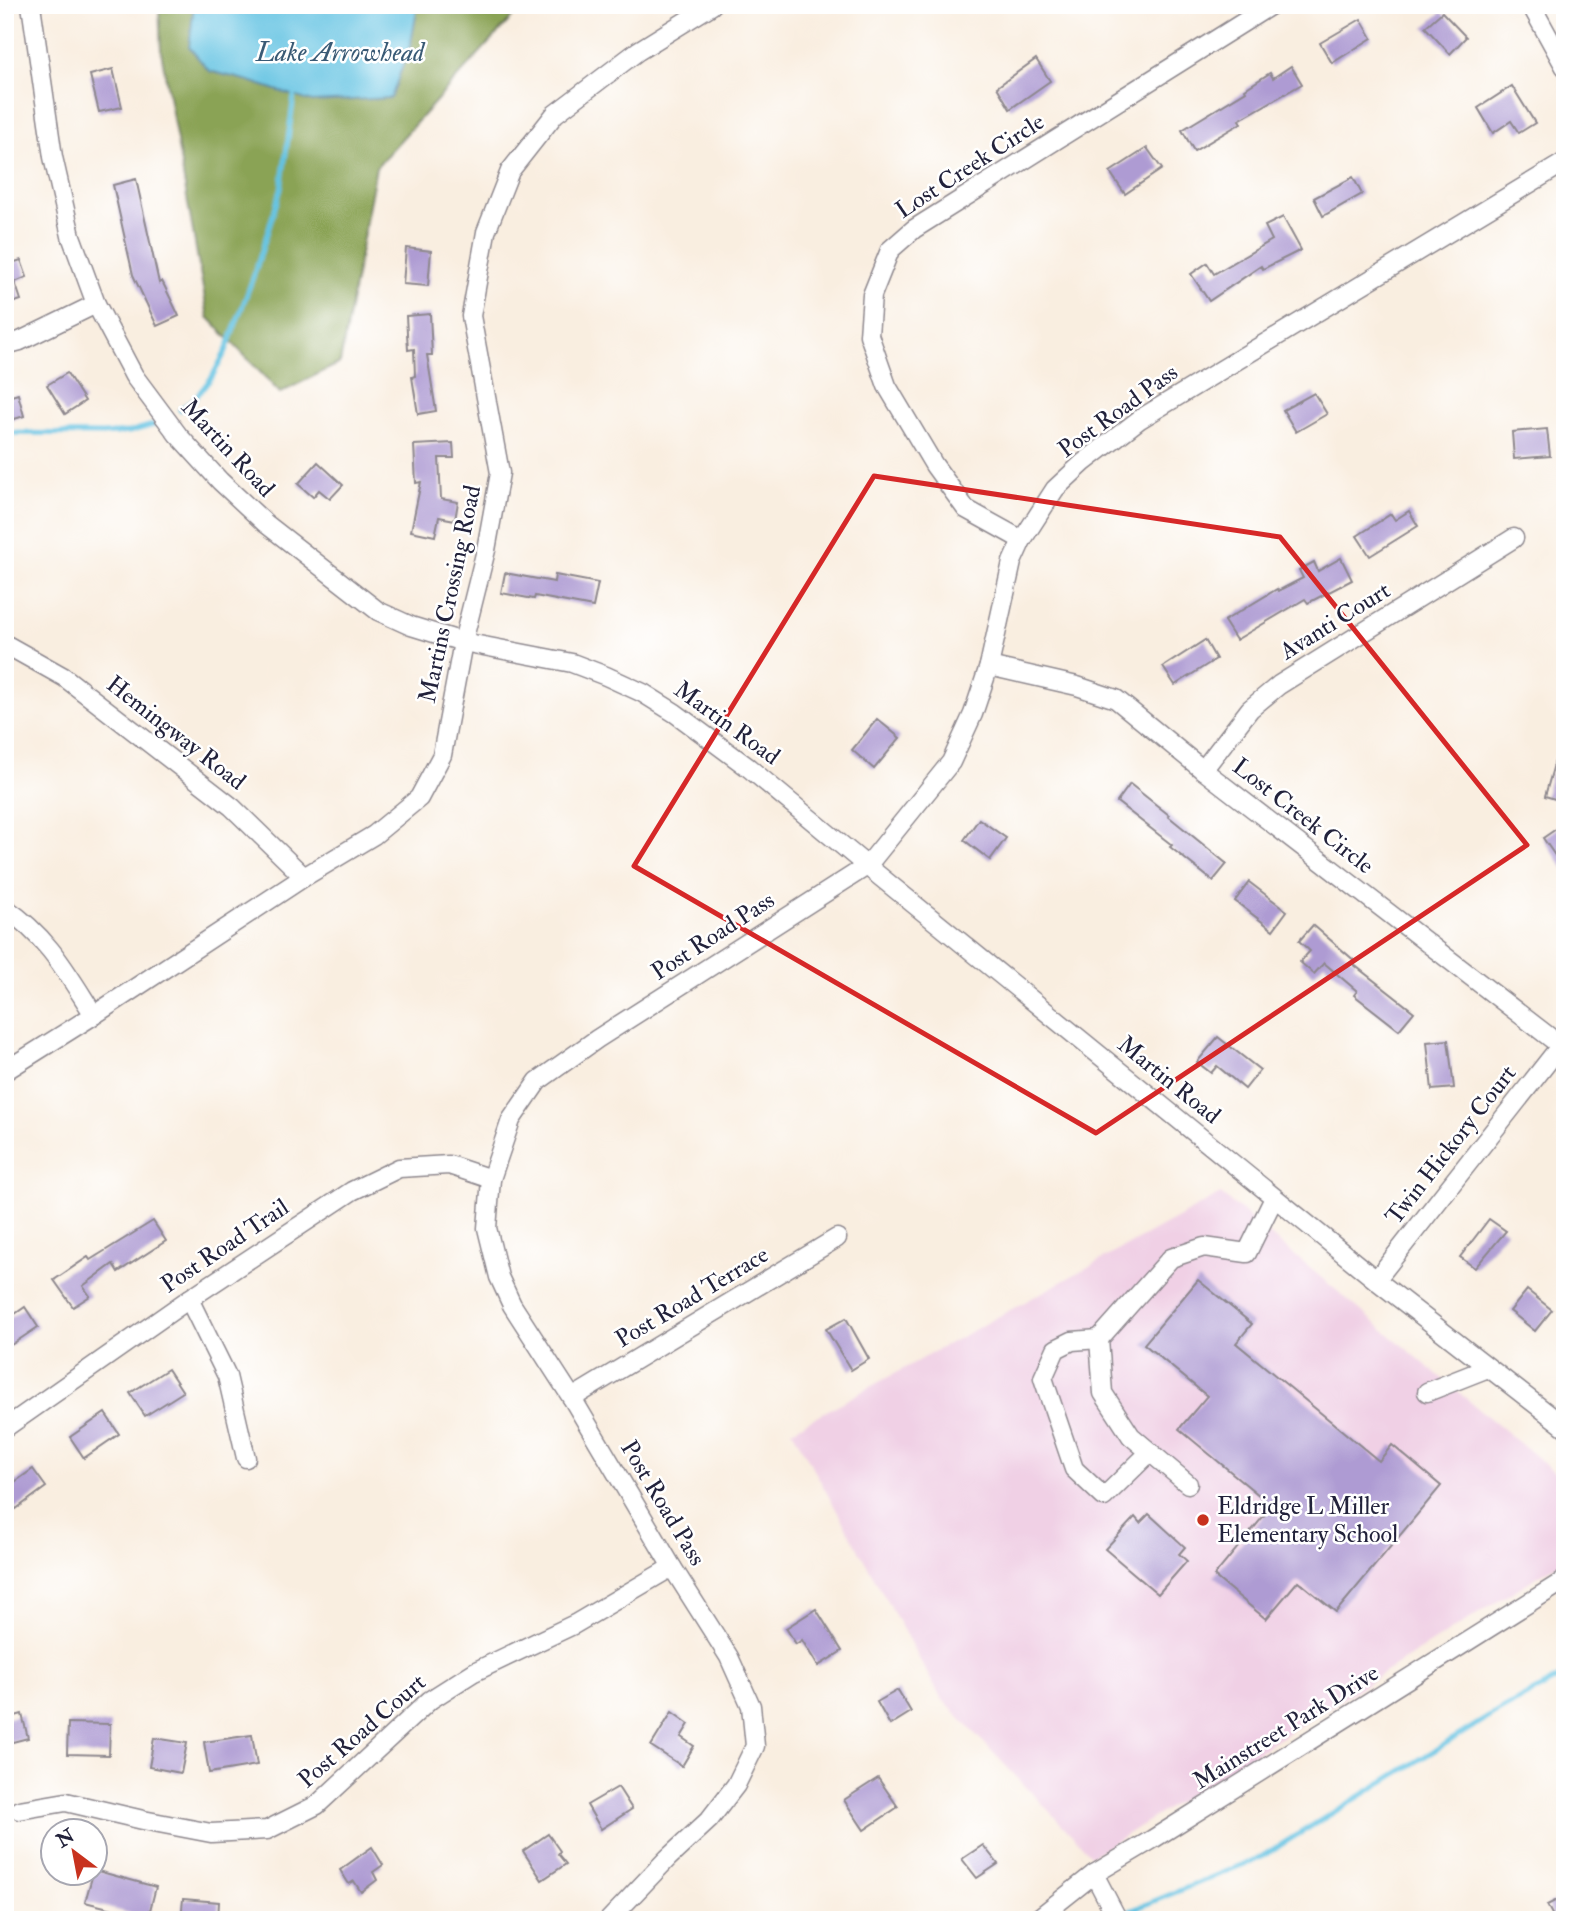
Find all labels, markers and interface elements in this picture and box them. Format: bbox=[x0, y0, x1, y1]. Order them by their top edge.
water label: Lake Arrowhead bbox=[255, 37, 426, 69]
street label: Lost Creek Circle bbox=[890, 106, 1050, 226]
street label: Post Road Pass bbox=[1052, 357, 1184, 465]
street label: Martin Road bbox=[174, 392, 282, 504]
street label: Martins Crossing Road bbox=[412, 482, 488, 706]
street label: Avanti Court bbox=[1273, 575, 1396, 668]
street label: Hemingway Road bbox=[100, 669, 252, 797]
street label: Martin Road bbox=[668, 674, 786, 772]
street label: Lost Creek Circle bbox=[1226, 751, 1380, 881]
street label: Post Road Pass bbox=[645, 885, 781, 987]
street label: Martin Road bbox=[1111, 1029, 1227, 1131]
street label: Twin Hickory Court bbox=[1379, 1059, 1523, 1231]
street label: Post Road Trail bbox=[155, 1192, 295, 1300]
street label: Post Road Terrace bbox=[610, 1239, 774, 1355]
street label: Post Road Pass bbox=[613, 1435, 713, 1571]
place label: Eldridge L Miller Elementary School bbox=[1217, 1491, 1398, 1550]
marker: Eldridge L Miller Elementary School bbox=[1195, 1512, 1211, 1528]
street label: Mainstreet Park Drive bbox=[1187, 1657, 1385, 1797]
street label: Post Road Court bbox=[292, 1667, 433, 1795]
north arrow bbox=[38, 1816, 108, 1886]
text: N bbox=[51, 1823, 80, 1854]

